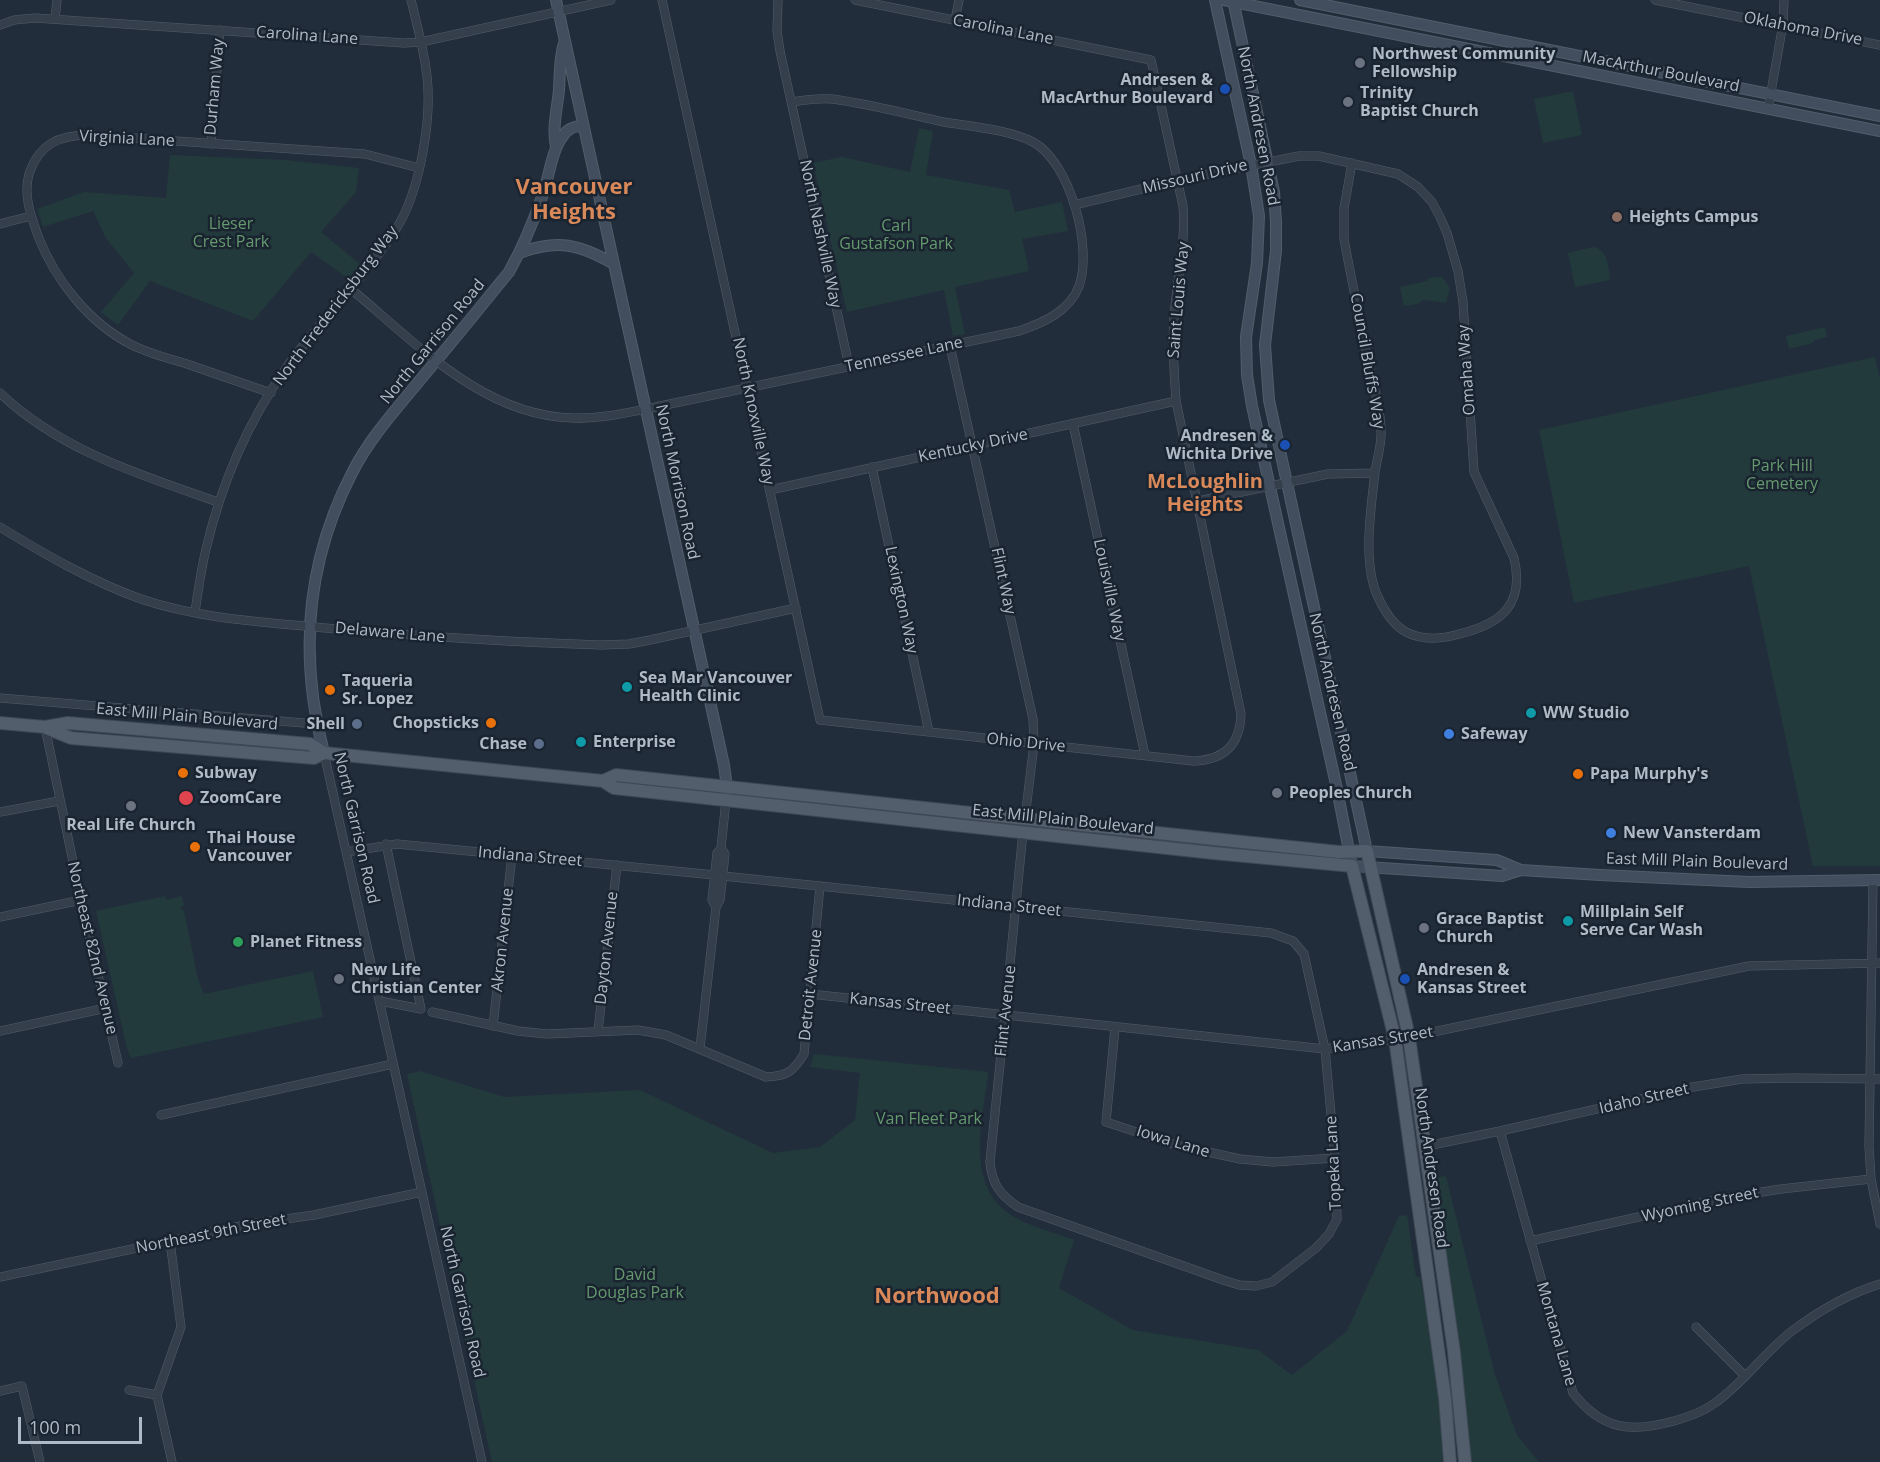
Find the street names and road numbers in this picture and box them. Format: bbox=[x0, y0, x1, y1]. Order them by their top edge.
street label: Oklahoma Drive bbox=[1742, 8, 1864, 50]
street label: Carolina Lane bbox=[951, 11, 1055, 49]
street label: Carolina Lane bbox=[255, 23, 359, 49]
street label: Durham Way bbox=[201, 38, 229, 136]
street label: North Andresen Road bbox=[1233, 45, 1283, 207]
street label: MacArthur Boulevard bbox=[1581, 47, 1741, 97]
street label: Virginia Lane bbox=[79, 127, 175, 151]
street label: Missouri Drive bbox=[1141, 156, 1249, 198]
street label: North Nashville Way bbox=[795, 158, 845, 310]
street label: North Fredericksburg Way bbox=[270, 222, 402, 390]
street label: Saint Louis Way bbox=[1164, 241, 1194, 359]
street label: North Garrison Road bbox=[377, 276, 489, 408]
street label: Council Bluffs Way bbox=[1346, 292, 1388, 430]
street label: Omaha Way bbox=[1454, 324, 1480, 416]
street label: Tennessee Lane bbox=[843, 333, 965, 377]
street label: North Knoxville Way bbox=[728, 335, 778, 487]
street label: North Morrison Road bbox=[651, 403, 703, 561]
street label: Kentucky Drive bbox=[916, 425, 1030, 467]
street label: Louisville Way bbox=[1089, 537, 1129, 643]
street label: Lexington Way bbox=[880, 545, 922, 655]
street label: Flint Way bbox=[987, 546, 1019, 616]
street label: North Andresen Road bbox=[1304, 611, 1360, 773]
street label: Delaware Lane bbox=[334, 619, 446, 647]
street label: East Mill Plain Boulevard bbox=[95, 699, 279, 735]
street label: Ohio Drive bbox=[986, 729, 1066, 757]
street label: North Garrison Road bbox=[329, 750, 383, 906]
street label: East Mill Plain Boulevard bbox=[971, 801, 1155, 839]
street label: Indiana Street bbox=[477, 843, 583, 871]
street label: East Mill Plain Boulevard bbox=[1605, 849, 1789, 875]
street label: Northeast 82nd Avenue bbox=[63, 860, 121, 1036]
street label: Akron Avenue bbox=[488, 887, 518, 993]
street label: Dayton Avenue bbox=[592, 891, 622, 1005]
street label: Indiana Street bbox=[956, 891, 1062, 921]
street label: Detroit Avenue bbox=[796, 928, 826, 1042]
street label: Flint Avenue bbox=[992, 964, 1020, 1058]
street label: Kansas Street bbox=[849, 989, 951, 1019]
street label: Kansas Street bbox=[1331, 1023, 1435, 1057]
street label: Idaho Street bbox=[1597, 1079, 1691, 1119]
street label: North Andresen Road bbox=[1410, 1087, 1452, 1249]
street label: Topeka Lane bbox=[1322, 1115, 1346, 1211]
street label: Iowa Lane bbox=[1134, 1122, 1212, 1162]
street label: Wyoming Street bbox=[1640, 1183, 1760, 1227]
street label: Northeast 9th Street bbox=[134, 1210, 288, 1258]
street label: North Garrison Road bbox=[435, 1224, 489, 1380]
street label: Montana Lane bbox=[1532, 1280, 1580, 1388]

